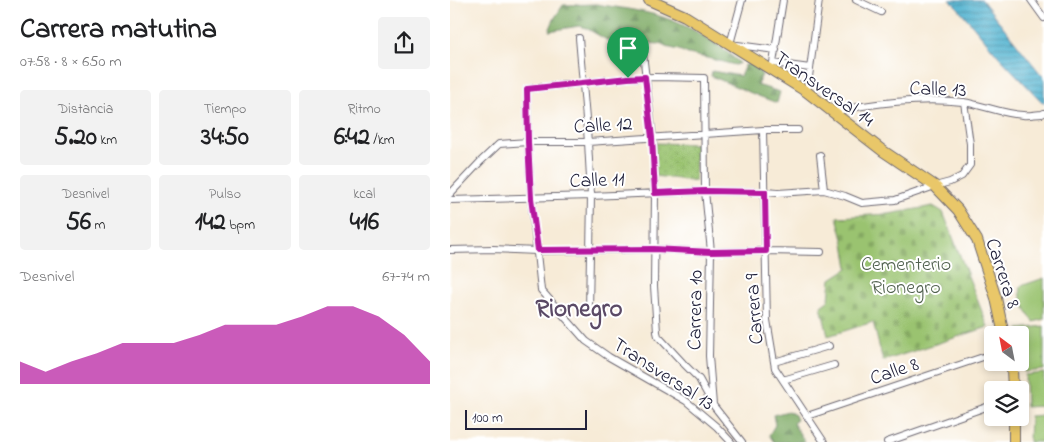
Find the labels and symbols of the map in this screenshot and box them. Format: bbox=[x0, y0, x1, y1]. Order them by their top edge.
pin bbox=[607, 27, 649, 78]
street label: Transversal 14 bbox=[768, 45, 879, 135]
street label: Calle 13 bbox=[909, 75, 967, 106]
street label: Calle 12 bbox=[573, 110, 633, 143]
street label: Calle 11 bbox=[569, 166, 625, 197]
street label: Carrera 8 bbox=[977, 235, 1027, 313]
park label: Cementerio Rionegro bbox=[861, 251, 951, 304]
street label: Carrera 10 bbox=[681, 269, 712, 350]
street label: Carrera 9 bbox=[739, 272, 772, 345]
district label: Rionegro bbox=[536, 292, 622, 330]
north arrow bbox=[984, 326, 1029, 371]
street label: Transversal 13 bbox=[606, 331, 719, 419]
street label: Calle 8 bbox=[867, 351, 923, 394]
scale bar bbox=[465, 407, 588, 430]

